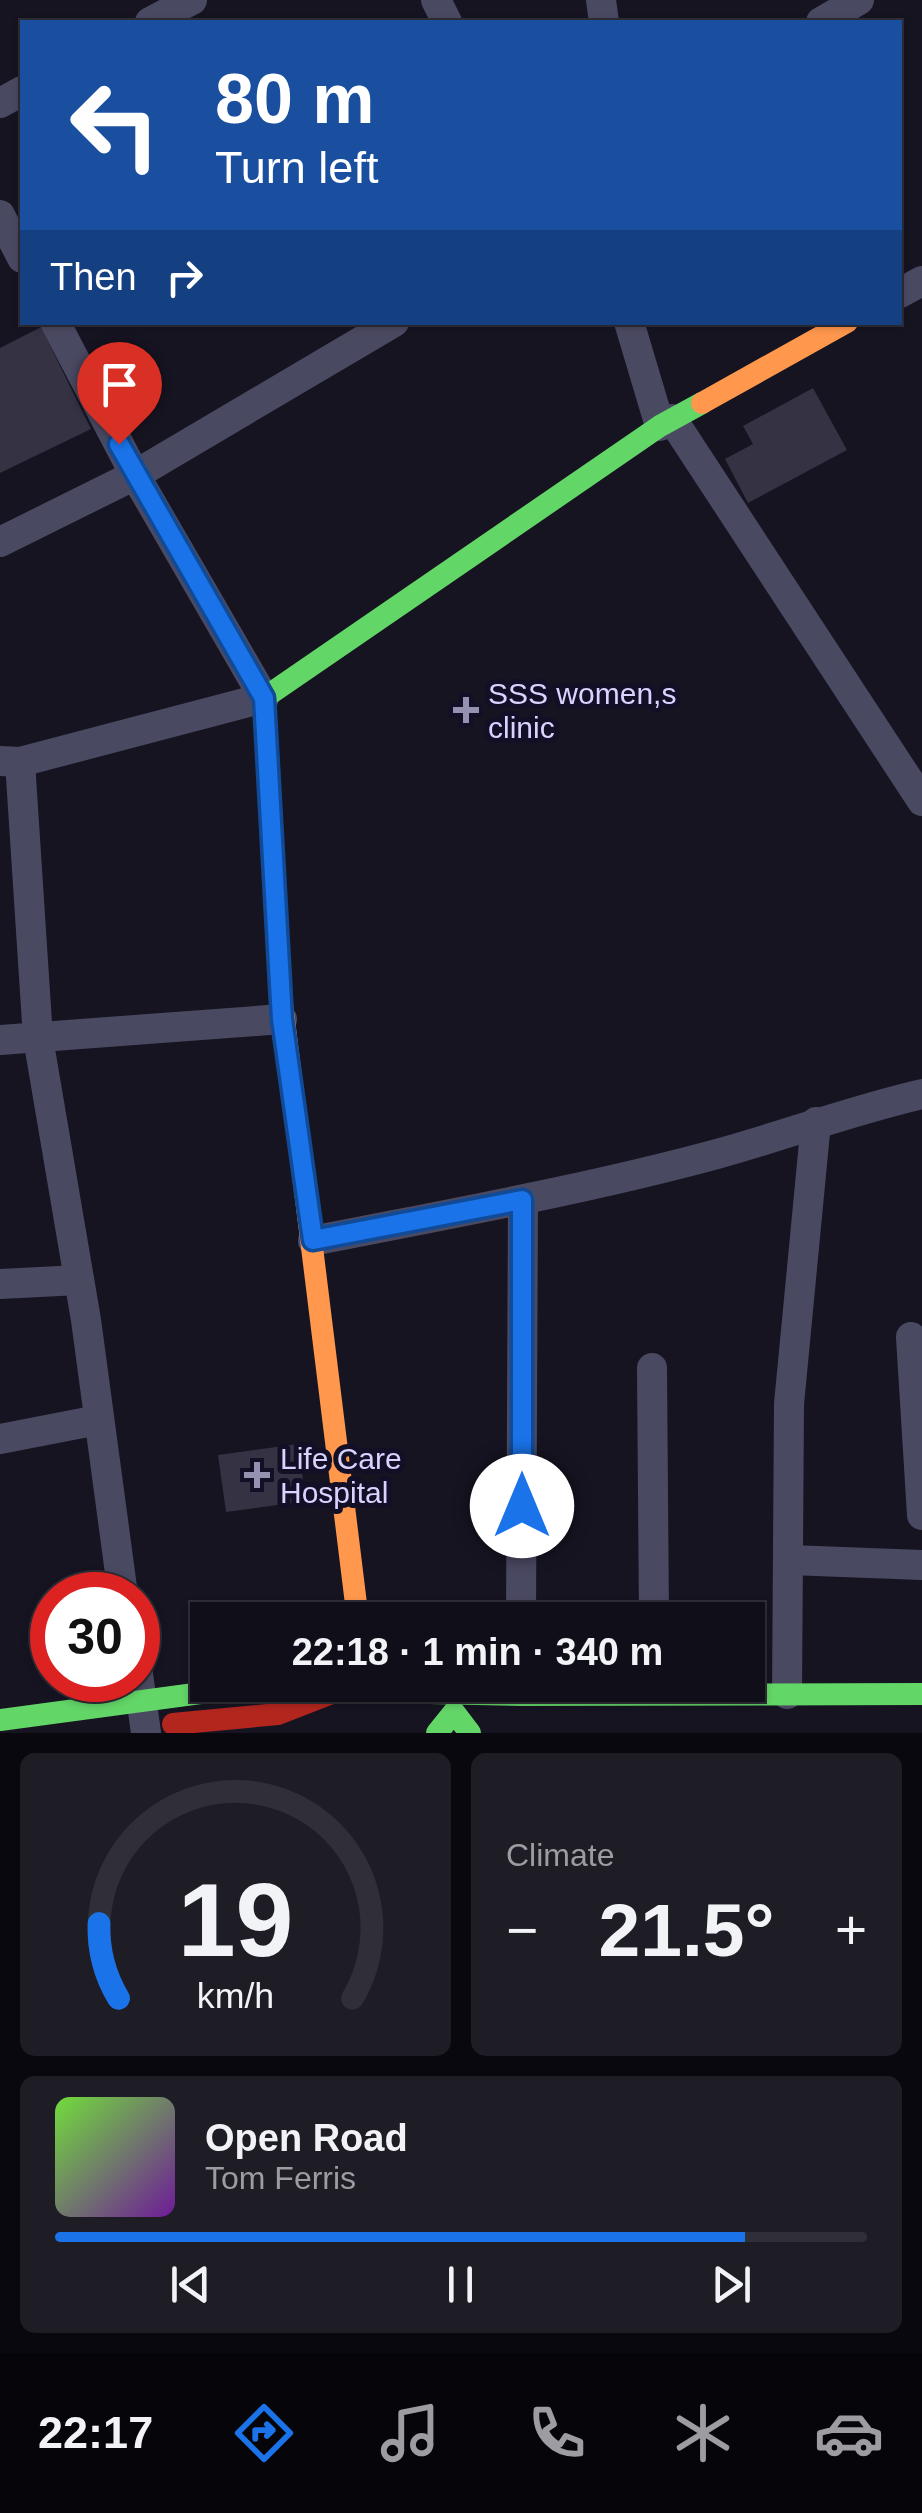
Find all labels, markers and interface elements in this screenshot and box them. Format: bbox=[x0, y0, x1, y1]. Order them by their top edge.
icon: left bbox=[50, 60, 180, 190]
text: 80 m bbox=[215, 60, 375, 138]
text: Turn left bbox=[215, 142, 378, 193]
icon: right bbox=[157, 250, 212, 305]
text: Then bbox=[50, 256, 137, 298]
pin bbox=[77, 342, 162, 445]
icon: arrive bbox=[92, 357, 147, 412]
place label: SSS women,s clinic bbox=[488, 677, 676, 744]
marker: SSS women,s clinic bbox=[453, 697, 479, 723]
place label: Life Care Hospital bbox=[280, 1442, 402, 1509]
position arrow bbox=[470, 1454, 574, 1558]
marker: Life Care Hospital bbox=[244, 1462, 270, 1488]
speed limit sign: 30 bbox=[30, 1572, 160, 1702]
text: 22:18 · 1 min · 340 m bbox=[292, 1631, 663, 1673]
text: Climate bbox=[506, 1837, 614, 1873]
text: 19 bbox=[178, 1862, 293, 1978]
text: 21.5° bbox=[599, 1888, 774, 1972]
text: − bbox=[506, 1899, 538, 1961]
text: + bbox=[835, 1899, 867, 1961]
text: km/h bbox=[197, 1976, 274, 2016]
text: Open Road bbox=[205, 2117, 408, 2159]
text: Tom Ferris bbox=[205, 2160, 356, 2196]
icon: previous bbox=[163, 2257, 218, 2312]
icon: pause bbox=[433, 2257, 488, 2312]
icon: next bbox=[704, 2257, 759, 2312]
icon: directions bbox=[229, 2398, 299, 2468]
icon: music bbox=[375, 2398, 445, 2468]
icon: phone bbox=[522, 2398, 592, 2468]
icon: climate bbox=[668, 2398, 738, 2468]
icon: car bbox=[814, 2398, 884, 2468]
text: 22:17 bbox=[38, 2407, 153, 2458]

